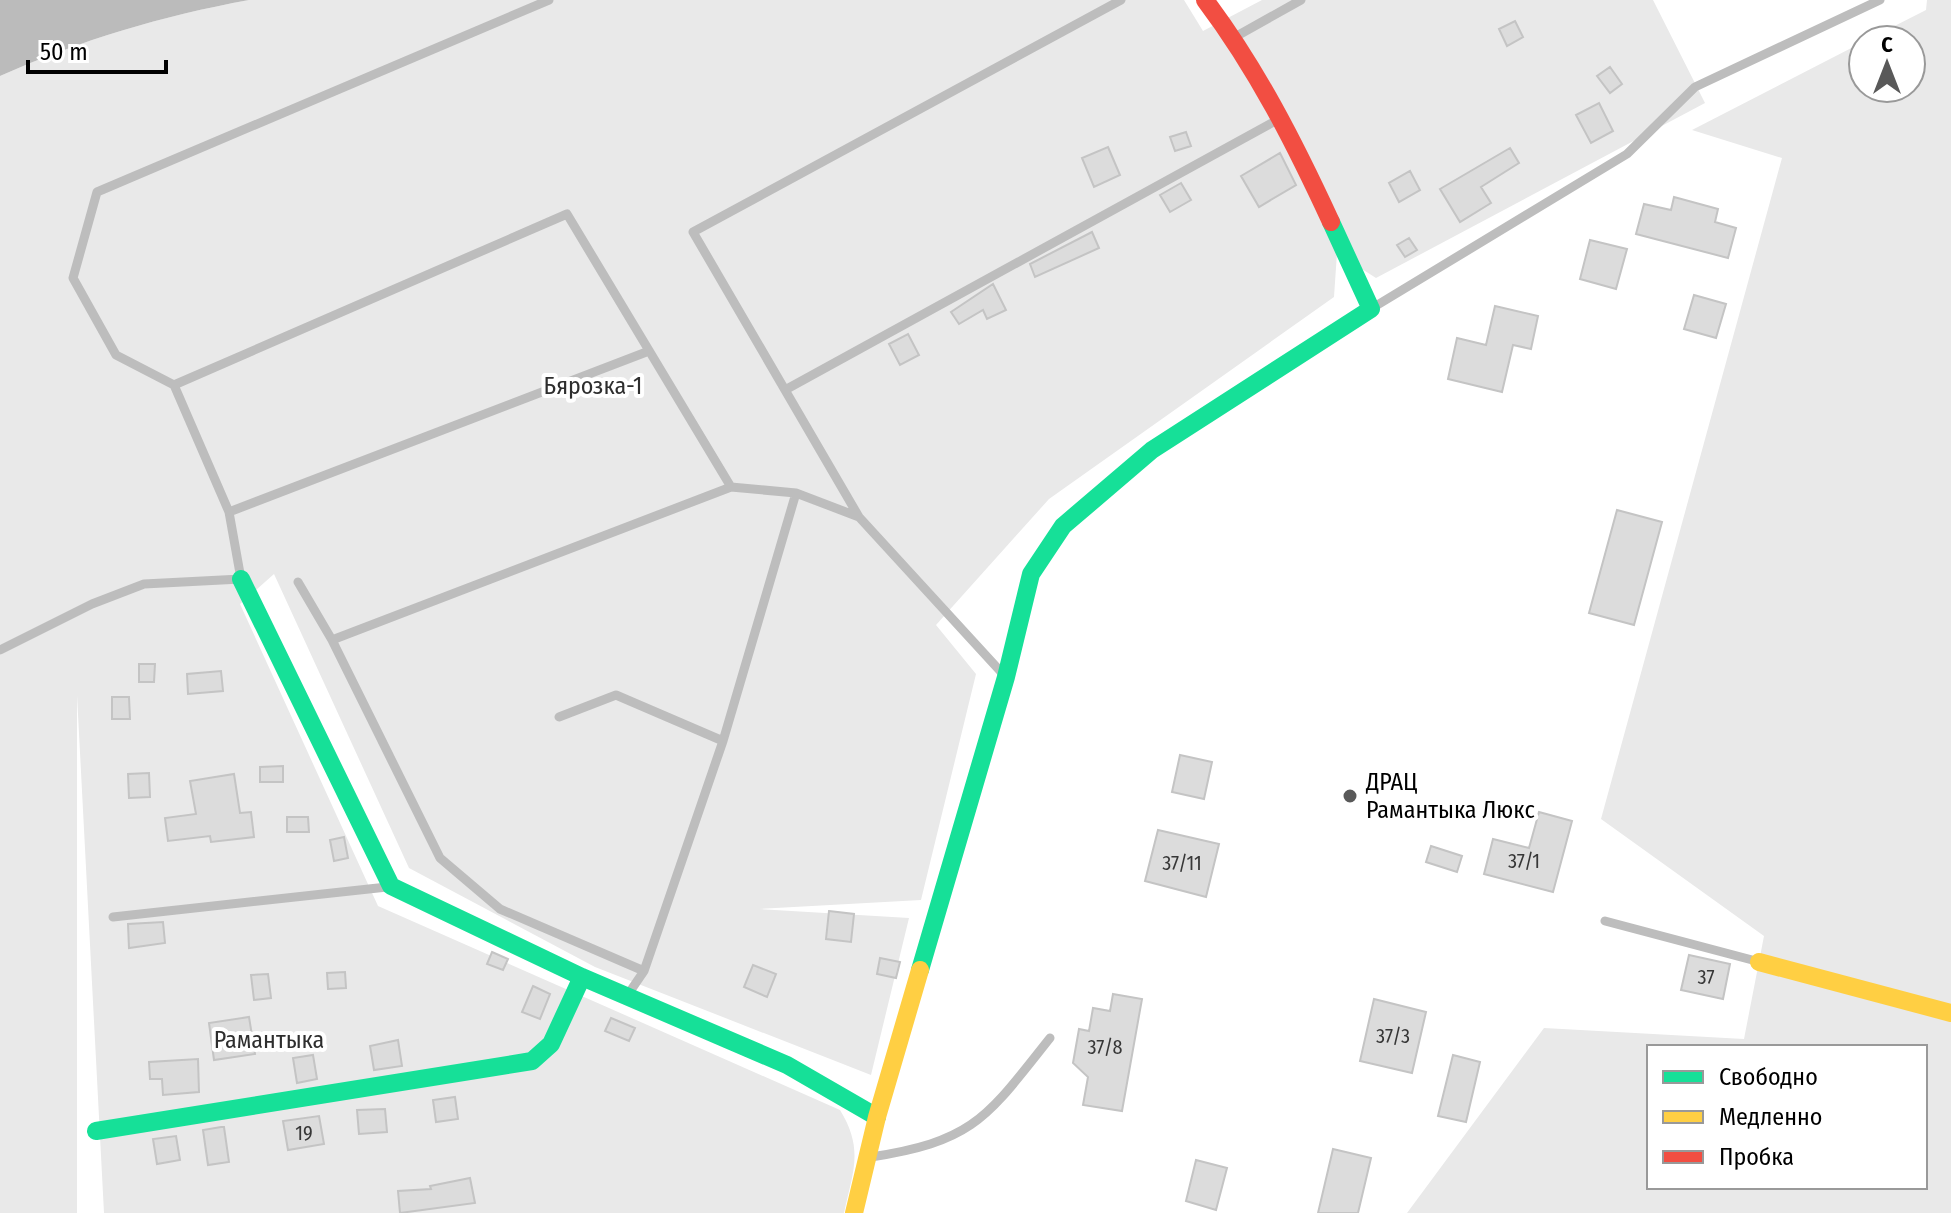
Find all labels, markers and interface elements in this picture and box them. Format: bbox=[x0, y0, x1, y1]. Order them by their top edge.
scale bar bbox=[28, 24, 166, 74]
north arrow bbox=[1847, 24, 1927, 104]
text: С bbox=[1881, 31, 1893, 58]
text: 50 m bbox=[40, 38, 88, 66]
park label: Бярозка-1 bbox=[544, 372, 642, 400]
place label: ДРАЦ Рамантыка Люкс bbox=[1365, 768, 1535, 824]
marker: ДРАЦ Рамантыка Люкс bbox=[1341, 787, 1359, 805]
house number: 37/1 bbox=[1508, 849, 1540, 873]
house number: 37/11 bbox=[1162, 851, 1202, 875]
house number: 37 bbox=[1697, 965, 1715, 989]
house number: 37/3 bbox=[1376, 1024, 1410, 1048]
park label: Рамантыка bbox=[214, 1026, 324, 1054]
house number: 37/8 bbox=[1087, 1035, 1123, 1059]
legend bbox=[1647, 1045, 1927, 1189]
text: Свободно bbox=[1719, 1063, 1818, 1091]
text: Медленно bbox=[1719, 1103, 1822, 1131]
house number: 19 bbox=[295, 1121, 313, 1145]
text: Пробка bbox=[1719, 1143, 1794, 1171]

